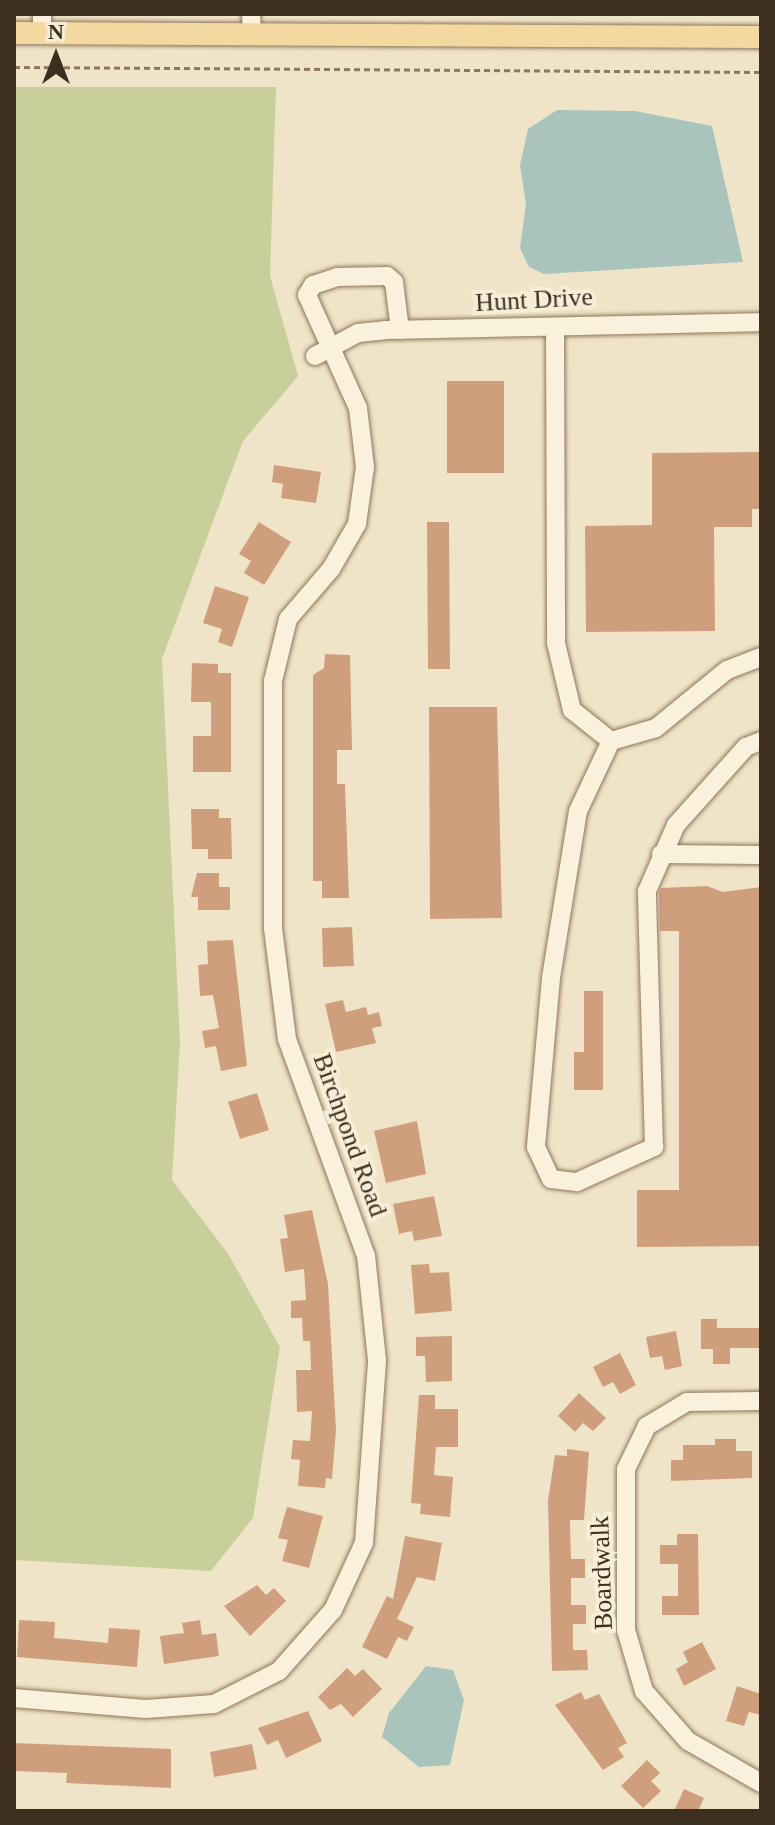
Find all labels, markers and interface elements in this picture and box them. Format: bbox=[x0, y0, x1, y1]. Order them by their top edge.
north arrow bbox=[16, 16, 96, 96]
text: N bbox=[48, 19, 64, 44]
street label: Hunt Drive bbox=[474, 281, 594, 319]
street label: Birchpond Road bbox=[306, 1049, 394, 1221]
street label: Boardwalk bbox=[584, 1515, 620, 1631]

